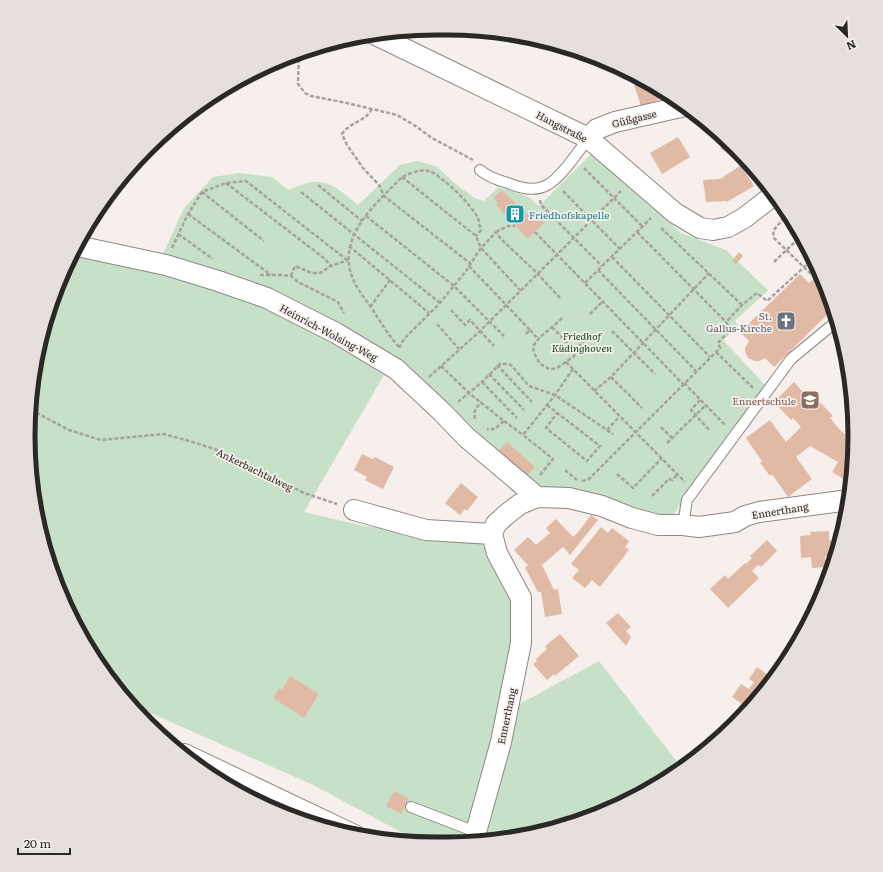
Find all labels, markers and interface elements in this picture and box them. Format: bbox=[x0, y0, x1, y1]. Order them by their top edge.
north arrow bbox=[827, 16, 867, 56]
text: N bbox=[844, 37, 859, 55]
street label: Güßgasse bbox=[610, 105, 658, 131]
street label: Hangstraße bbox=[534, 107, 590, 145]
building icon: Friedhofskapelle bbox=[504, 203, 526, 225]
place label: Friedhofskapelle bbox=[529, 207, 609, 222]
street label: Heinrich-Wolsing-Weg bbox=[277, 300, 381, 364]
place label: St. Gallus-Kirche bbox=[706, 308, 772, 335]
church icon: St. Gallus-Kirche bbox=[775, 310, 797, 332]
park label: Friedhof Küdinghoven bbox=[552, 328, 612, 355]
school or university icon: Ennertschule bbox=[799, 389, 821, 411]
place label: Ennertschule bbox=[732, 393, 796, 408]
street label: Ankerbachtalweg bbox=[214, 444, 296, 494]
street label: Ennerthang bbox=[750, 498, 810, 522]
street label: Ennerthang bbox=[493, 686, 519, 746]
scale bar bbox=[18, 830, 70, 856]
text: 20 m bbox=[24, 834, 51, 852]

